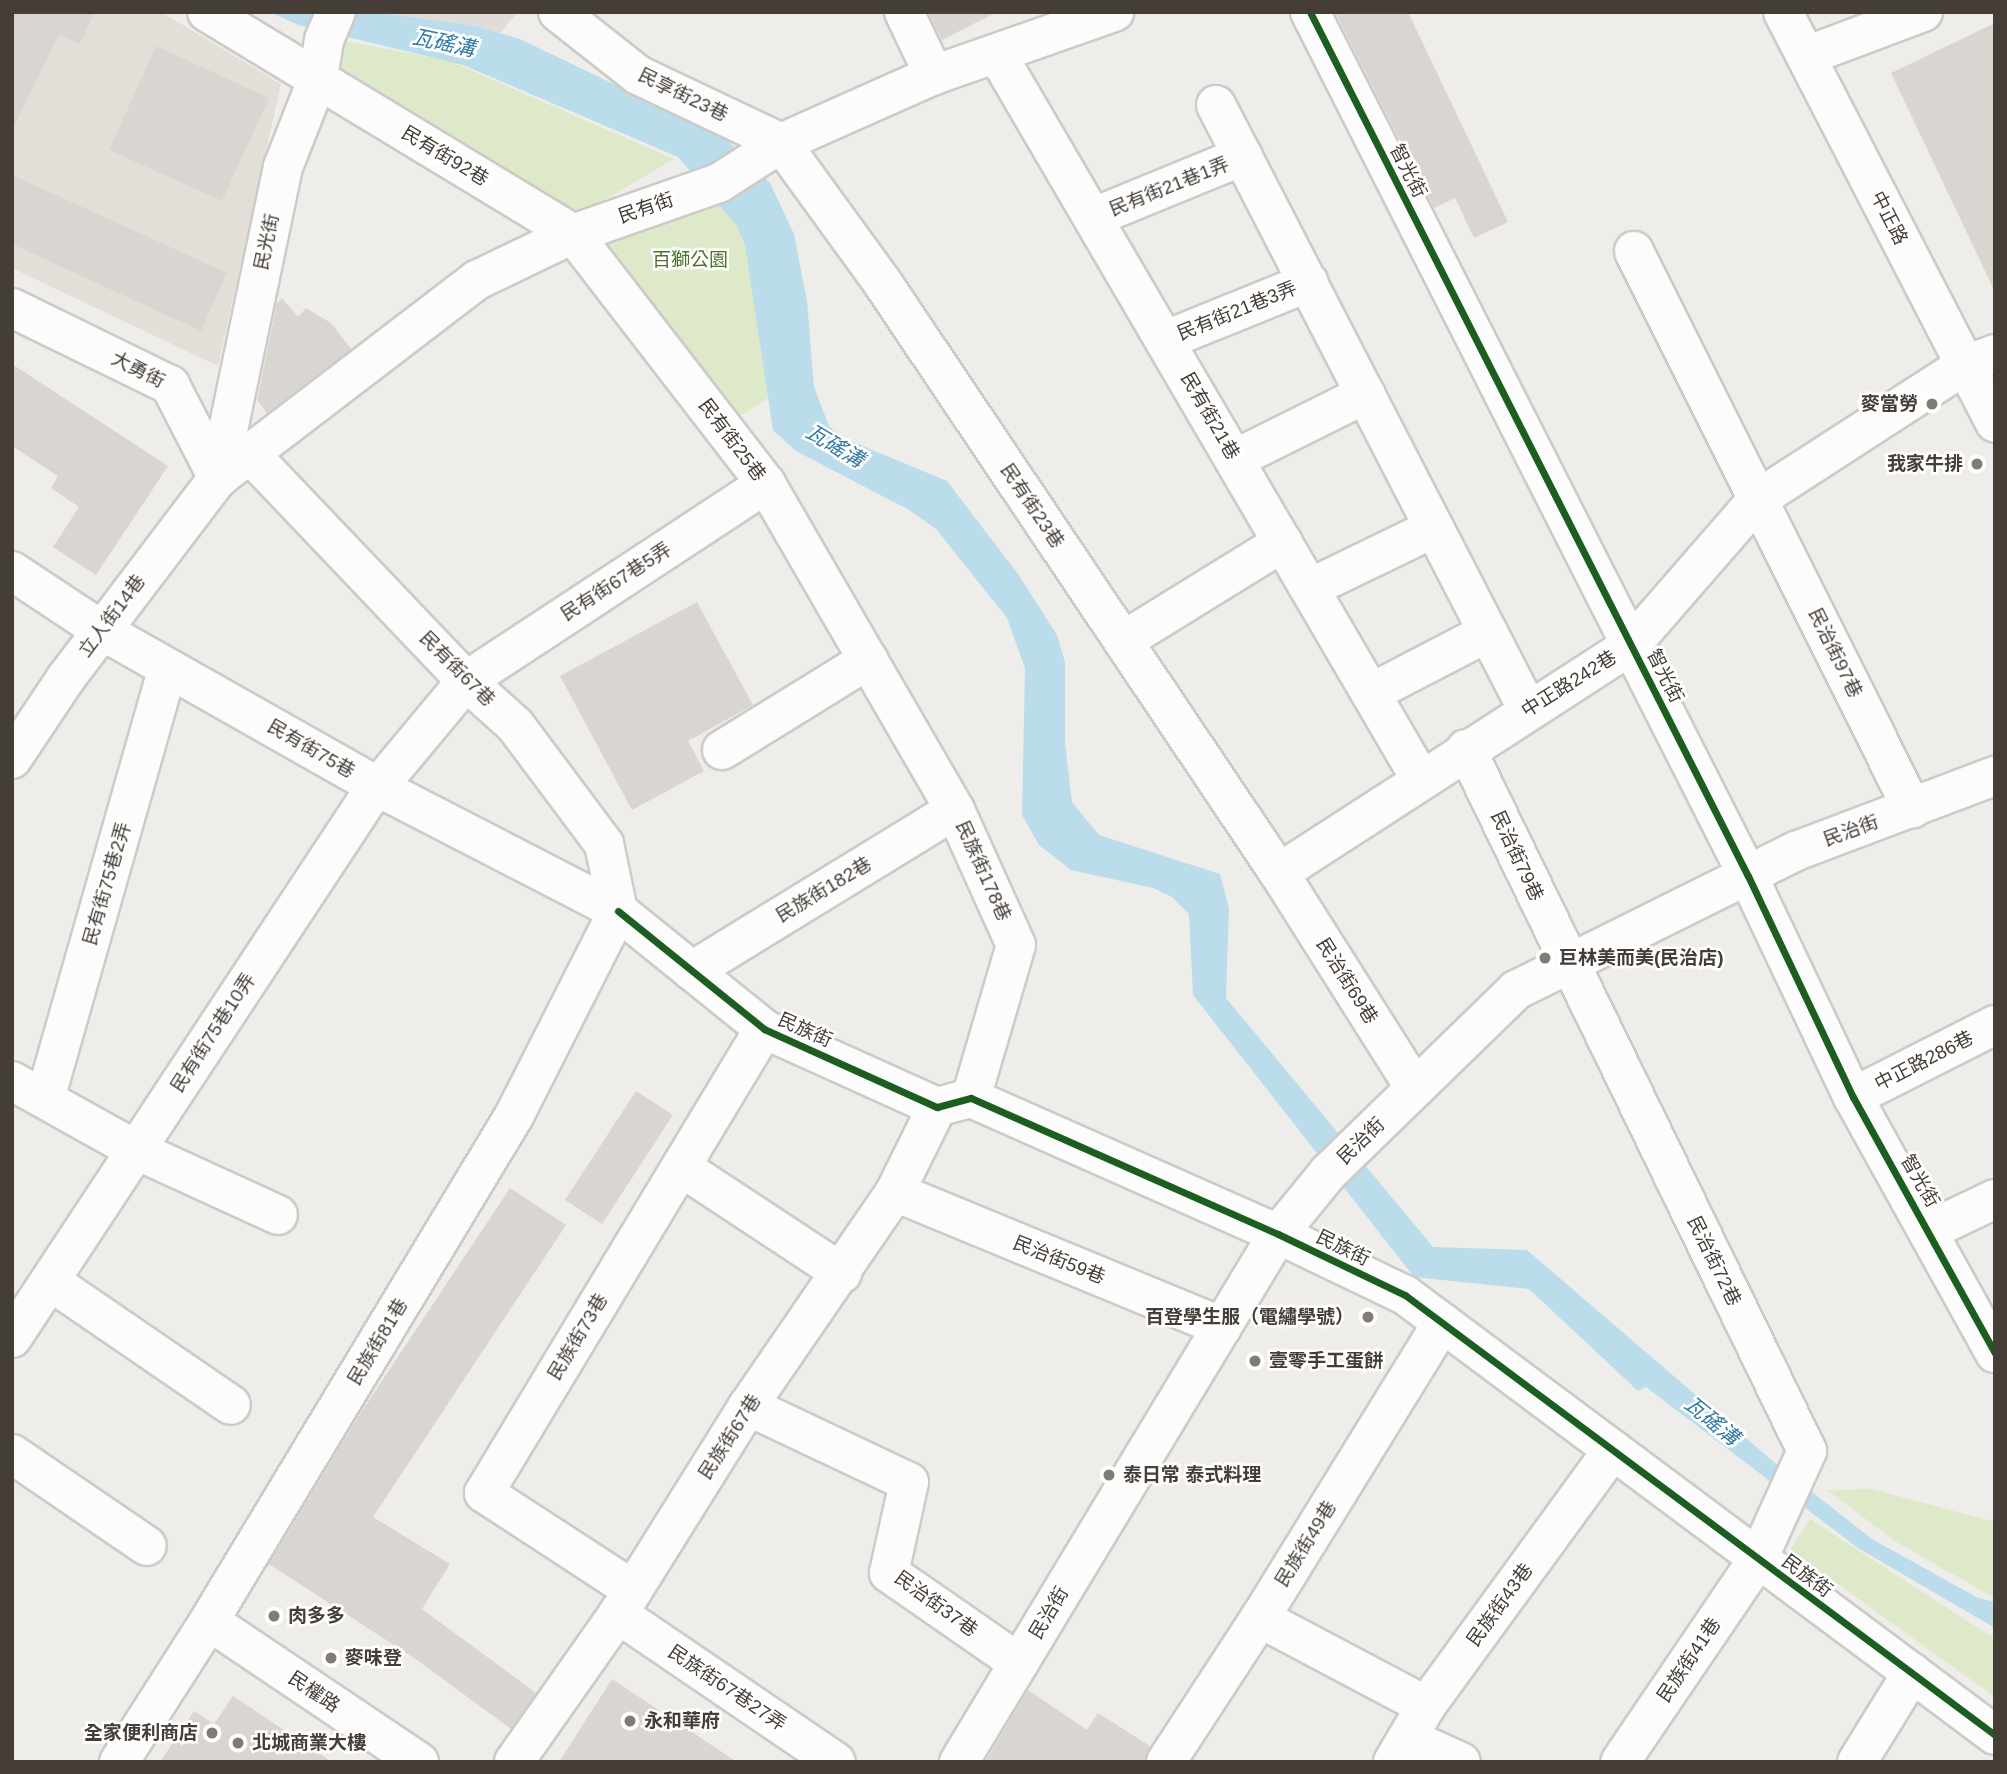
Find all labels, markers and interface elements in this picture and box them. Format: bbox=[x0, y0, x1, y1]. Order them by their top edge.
water label: 瓦磘溝 bbox=[411, 24, 477, 62]
street label: 民享街23巷 bbox=[634, 63, 732, 127]
street label: 民有街92巷 bbox=[397, 121, 493, 191]
street label: 智光街 bbox=[1385, 140, 1431, 202]
street label: 民有街21巷1弄 bbox=[1106, 153, 1232, 221]
street label: 中正路 bbox=[1866, 187, 1912, 249]
street label: 民有街 bbox=[615, 188, 677, 228]
street label: 民光街 bbox=[250, 212, 284, 272]
park label: 百獅公園 bbox=[652, 249, 728, 271]
street label: 民有街21巷3弄 bbox=[1174, 277, 1300, 345]
street label: 大勇街 bbox=[107, 347, 169, 393]
street label: 民有街21巷 bbox=[1176, 368, 1244, 464]
place label: 麥當勞 bbox=[1861, 393, 1918, 415]
street label: 民有街25巷 bbox=[694, 394, 770, 486]
marker: 麥當勞 bbox=[1924, 396, 1940, 412]
water label: 瓦磘溝 bbox=[802, 419, 868, 473]
place label: 我家牛排 bbox=[1887, 453, 1963, 475]
marker: 我家牛排 bbox=[1969, 456, 1985, 472]
street label: 民有街23巷 bbox=[995, 459, 1069, 553]
street label: 民有街67巷5弄 bbox=[557, 538, 675, 626]
street label: 立人街14巷 bbox=[74, 570, 150, 662]
street label: 民治街97巷 bbox=[1803, 604, 1867, 702]
street label: 民有街67巷 bbox=[415, 627, 499, 711]
street label: 智光街 bbox=[1642, 645, 1688, 707]
street label: 中正路242巷 bbox=[1517, 646, 1621, 722]
street label: 民有街75巷 bbox=[263, 715, 359, 783]
street label: 民治街79巷 bbox=[1486, 807, 1548, 905]
street label: 民治街 bbox=[1820, 811, 1882, 851]
street label: 民族街178巷 bbox=[951, 817, 1015, 925]
street label: 民有街75巷2弄 bbox=[79, 820, 135, 948]
street label: 民族街182巷 bbox=[772, 852, 876, 928]
street label: 民治街69巷 bbox=[1312, 934, 1382, 1028]
place label: 巨林美而美(民治店) bbox=[1559, 947, 1724, 969]
marker: 巨林美而美(民治店) bbox=[1537, 950, 1553, 966]
street label: 民有街75巷10弄 bbox=[166, 969, 260, 1097]
street label: 民族街 bbox=[774, 1008, 836, 1052]
street label: 中正路286巷 bbox=[1871, 1026, 1977, 1096]
street label: 民治街 bbox=[1333, 1113, 1389, 1169]
street label: 智光街 bbox=[1896, 1151, 1944, 1211]
street label: 民治街72巷 bbox=[1682, 1212, 1746, 1310]
street label: 民族街 bbox=[1312, 1225, 1374, 1271]
street label: 民治街59巷 bbox=[1010, 1231, 1108, 1289]
street label: 民族街73巷 bbox=[543, 1289, 613, 1385]
street label: 民族街81巷 bbox=[343, 1294, 413, 1390]
place label: 百登學生服（電繡學號） bbox=[1145, 1306, 1354, 1328]
marker: 百登學生服（電繡學號） bbox=[1360, 1309, 1376, 1325]
place label: 壹零手工蛋餅 bbox=[1269, 1350, 1383, 1372]
marker: 壹零手工蛋餅 bbox=[1247, 1353, 1263, 1369]
street label: 民族街67巷 bbox=[694, 1390, 766, 1484]
water label: 瓦磘溝 bbox=[1680, 1391, 1744, 1451]
place label: 泰日常 泰式料理 bbox=[1123, 1464, 1261, 1486]
marker: 泰日常 泰式料理 bbox=[1101, 1467, 1117, 1483]
street label: 民族街49巷 bbox=[1271, 1497, 1341, 1591]
street label: 民族街 bbox=[1777, 1550, 1837, 1602]
street label: 民族街43巷 bbox=[1462, 1559, 1538, 1651]
street label: 民治街37巷 bbox=[890, 1566, 982, 1642]
street label: 民治街 bbox=[1025, 1583, 1073, 1643]
place label: 肉多多 bbox=[288, 1605, 345, 1627]
marker: 肉多多 bbox=[266, 1608, 282, 1624]
street label: 民族街41巷 bbox=[1652, 1613, 1726, 1707]
street label: 民族街67巷27弄 bbox=[664, 1640, 790, 1736]
place label: 麥味登 bbox=[345, 1647, 402, 1669]
marker: 麥味登 bbox=[323, 1650, 339, 1666]
street label: 民權路 bbox=[284, 1667, 344, 1717]
place label: 永和華府 bbox=[644, 1710, 720, 1732]
marker: 永和華府 bbox=[622, 1713, 638, 1729]
place label: 全家便利商店 bbox=[84, 1722, 198, 1744]
marker: 全家便利商店 bbox=[204, 1725, 220, 1741]
place label: 北城商業大樓 bbox=[252, 1732, 366, 1754]
marker: 北城商業大樓 bbox=[230, 1735, 246, 1751]

